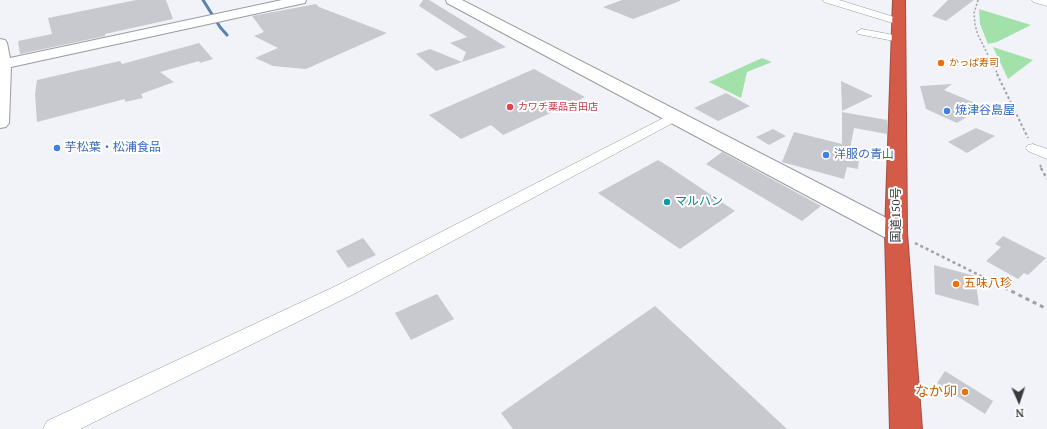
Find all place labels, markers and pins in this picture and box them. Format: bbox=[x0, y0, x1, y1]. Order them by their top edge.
place label: かっぱ寿司 bbox=[949, 57, 999, 69]
marker: かっぱ寿司 bbox=[936, 58, 946, 68]
place label: カワチ薬品吉田店 bbox=[518, 101, 598, 113]
marker: カワチ薬品吉田店 bbox=[505, 102, 515, 112]
place label: 焼津谷島屋 bbox=[955, 104, 1015, 118]
marker: 焼津谷島屋 bbox=[942, 106, 952, 116]
place label: 芋松葉・松浦食品 bbox=[65, 141, 161, 155]
marker: 芋松葉・松浦食品 bbox=[52, 143, 62, 153]
place label: 洋服の青山 bbox=[834, 148, 894, 162]
marker: 洋服の青山 bbox=[821, 150, 831, 160]
place label: マルハン bbox=[675, 195, 723, 209]
marker: マルハン bbox=[662, 197, 672, 207]
place label: 五味八珍 bbox=[964, 277, 1012, 291]
marker: 五味八珍 bbox=[951, 279, 961, 289]
place label: なか卯 bbox=[915, 384, 957, 400]
marker: なか卯 bbox=[960, 387, 970, 397]

